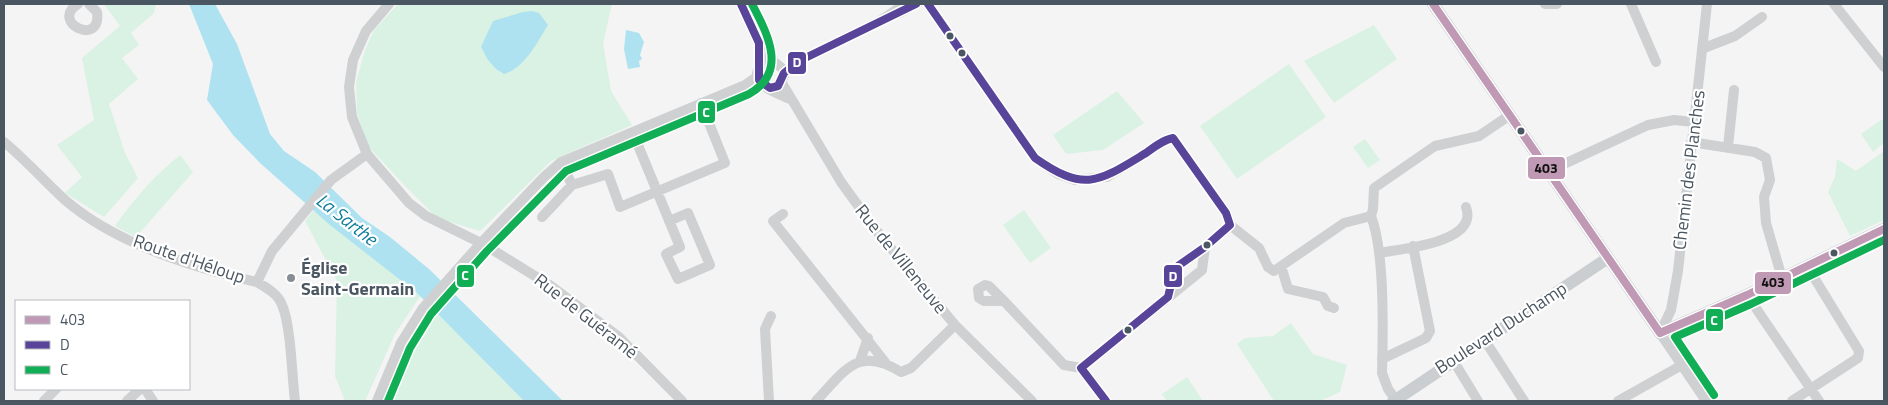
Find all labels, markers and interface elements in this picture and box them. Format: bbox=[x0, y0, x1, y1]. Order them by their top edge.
unlabelled marker bbox=[945, 31, 955, 41]
unlabelled marker bbox=[957, 48, 967, 58]
line badge: D bbox=[787, 51, 807, 75]
text: D bbox=[793, 51, 802, 72]
street label: Chemin des Planches bbox=[1665, 89, 1712, 251]
line badge: C bbox=[697, 100, 716, 124]
text: C bbox=[702, 101, 710, 122]
unlabelled marker bbox=[1516, 126, 1526, 136]
line badge: 403 bbox=[1527, 156, 1566, 180]
text: 403 bbox=[1534, 157, 1558, 178]
water label: La Sarthe bbox=[310, 185, 385, 253]
street label: Rue de Villeneuve bbox=[849, 198, 954, 319]
street label: Route d'Héloup bbox=[130, 227, 249, 290]
unlabelled marker bbox=[1202, 240, 1212, 250]
unlabelled marker bbox=[1829, 248, 1839, 258]
place label: Église Saint-Germain bbox=[301, 254, 414, 302]
line badge: C bbox=[456, 264, 475, 288]
text: C bbox=[461, 264, 469, 285]
line badge: D bbox=[1163, 264, 1183, 288]
text: D bbox=[1169, 265, 1178, 286]
street label: Rue de Guéramé bbox=[529, 266, 644, 365]
line badge: 403 bbox=[1754, 271, 1792, 295]
text: 403 bbox=[1761, 271, 1785, 292]
marker: Église Saint-Germain bbox=[285, 272, 297, 284]
street label: Boulevard Duchamp bbox=[1429, 275, 1572, 380]
legend bbox=[15, 300, 190, 390]
text: 403 bbox=[60, 308, 85, 331]
line badge: C bbox=[1705, 308, 1724, 332]
text: C bbox=[1710, 309, 1718, 330]
unlabelled marker bbox=[1123, 325, 1133, 335]
text: D bbox=[60, 333, 70, 356]
text: C bbox=[60, 358, 68, 381]

